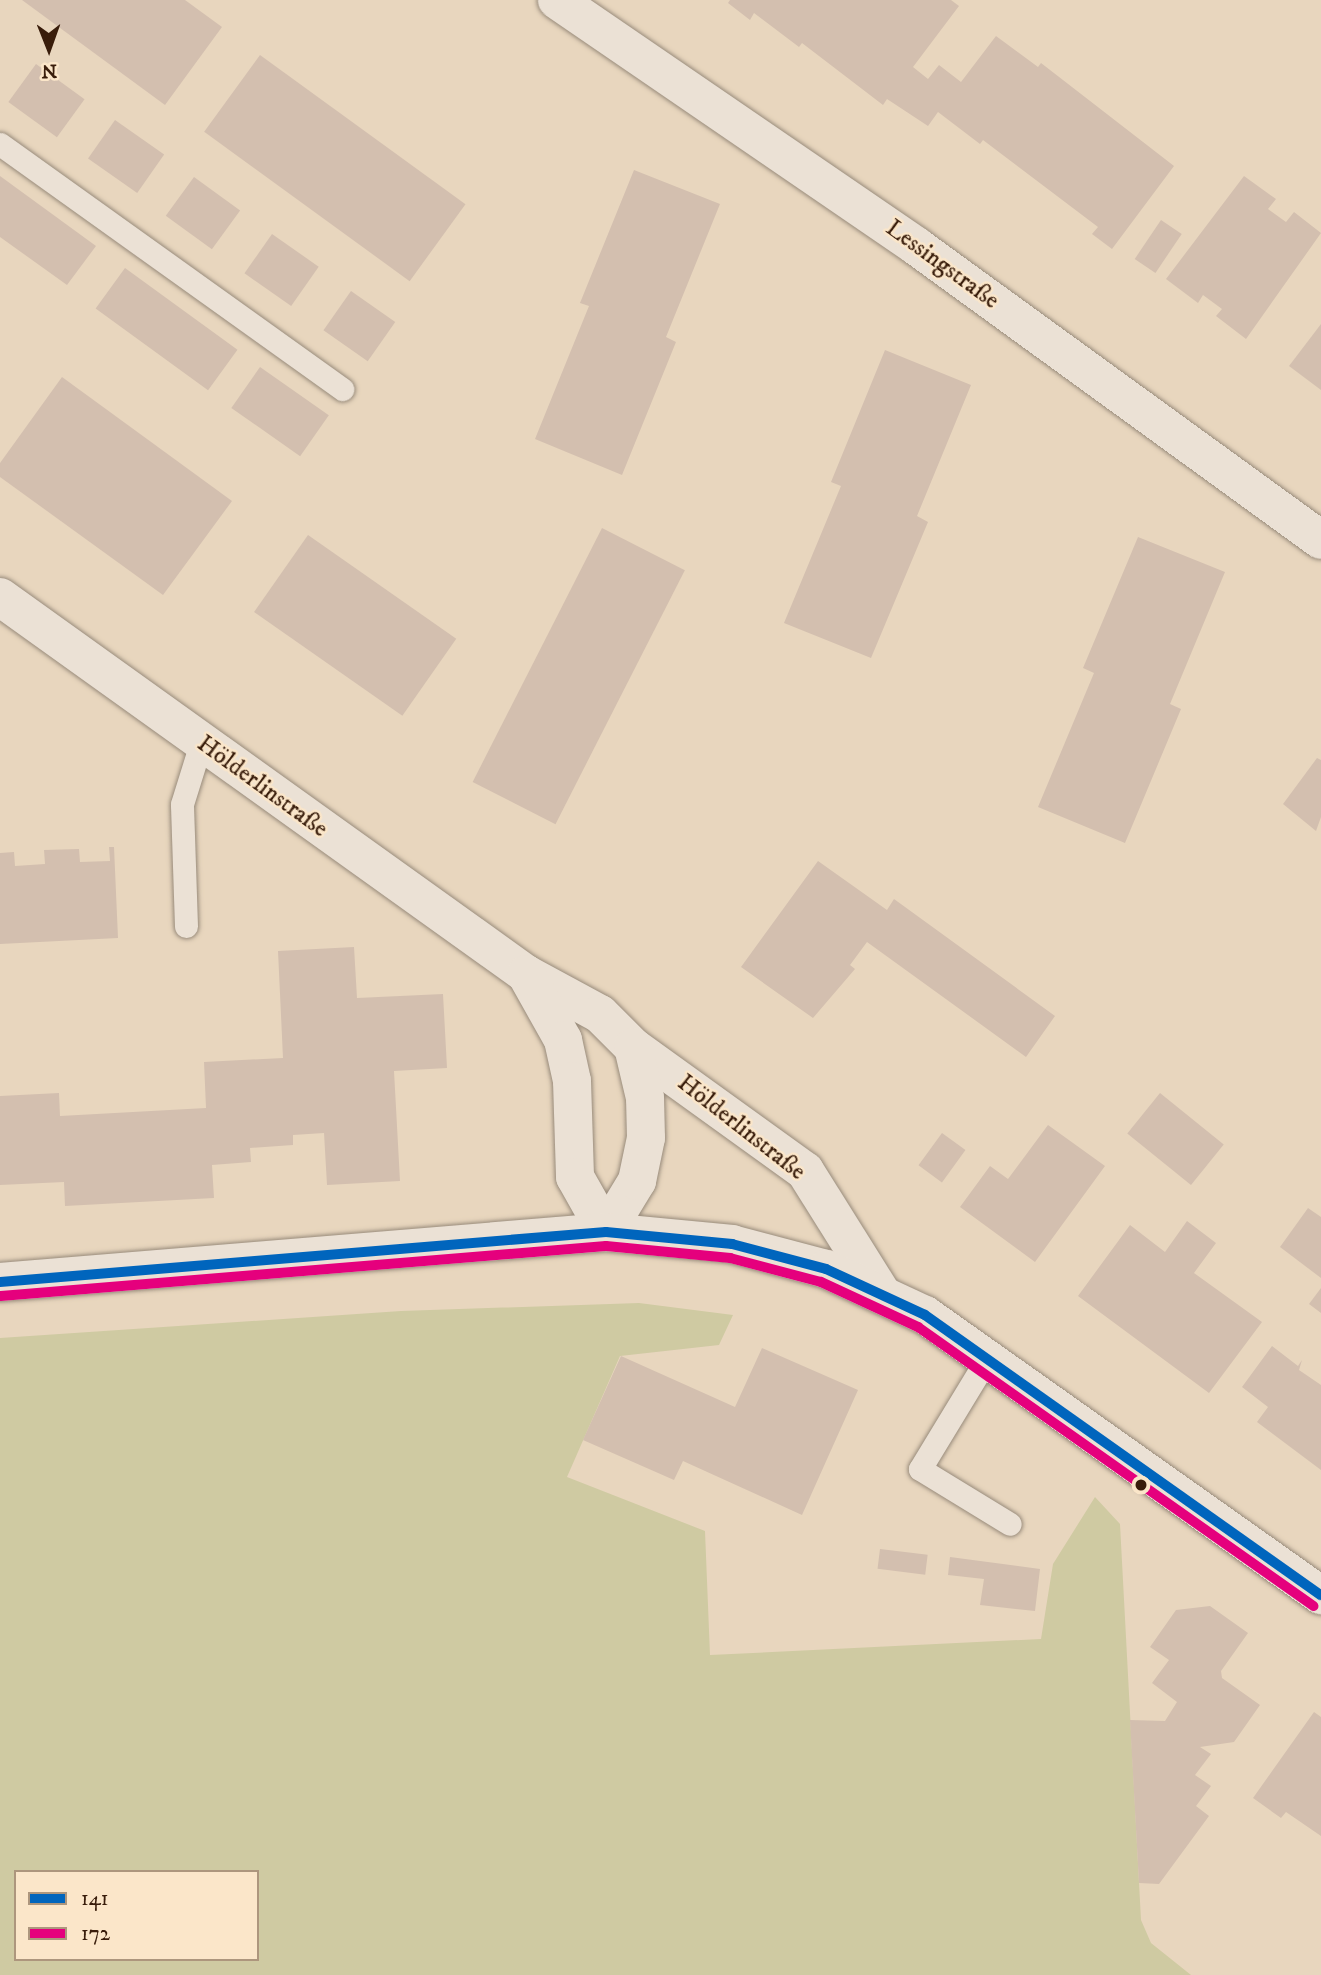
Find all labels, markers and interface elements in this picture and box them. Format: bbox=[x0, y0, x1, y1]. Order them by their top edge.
north arrow bbox=[14, 14, 84, 84]
text: N bbox=[41, 59, 57, 82]
street label: Lessingstraße bbox=[880, 214, 1004, 316]
street label: Hölderlinstraße bbox=[191, 730, 333, 844]
street label: Hölderlinstraße bbox=[671, 1069, 811, 1187]
unlabelled marker bbox=[1134, 1478, 1148, 1492]
legend bbox=[14, 1870, 259, 1961]
text: 141 bbox=[81, 1886, 109, 1912]
text: 172 bbox=[81, 1921, 110, 1947]

